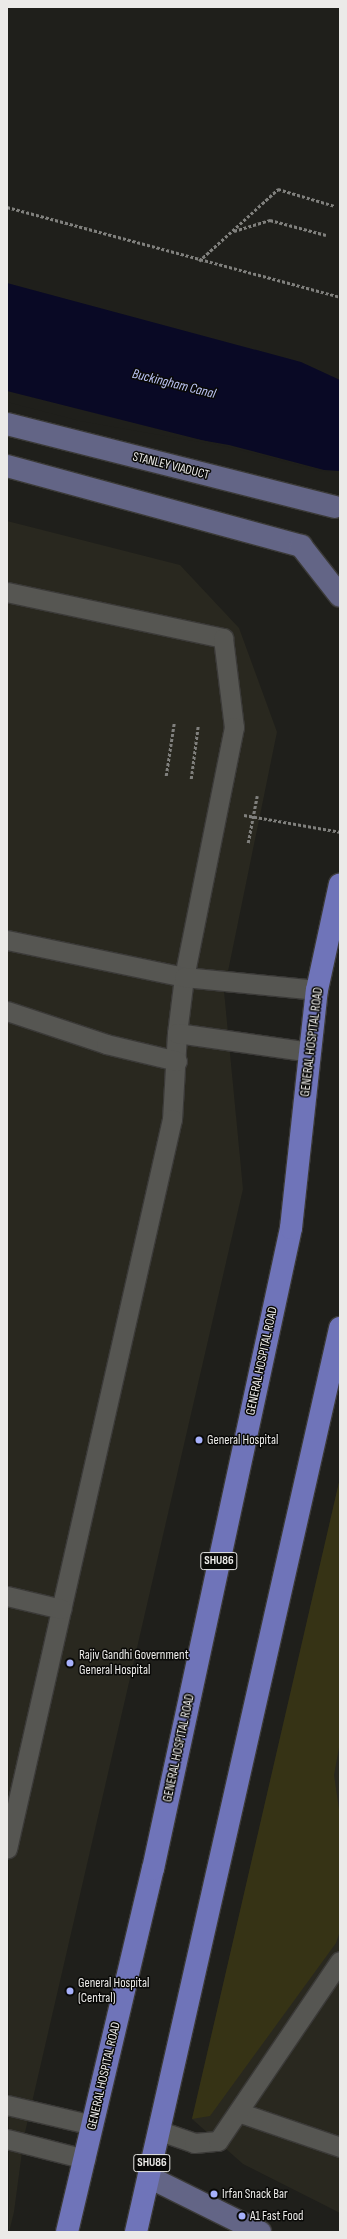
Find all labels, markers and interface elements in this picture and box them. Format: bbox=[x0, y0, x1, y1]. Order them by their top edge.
water label: Buckingham Canal bbox=[130, 366, 218, 402]
street label: STANLEY VIADUCT bbox=[131, 449, 211, 483]
street label: GENERAL HOSPITAL ROAD bbox=[298, 986, 326, 1098]
street label: GENERAL HOSPITAL ROAD bbox=[243, 1305, 281, 1417]
place label: General Hospital bbox=[207, 1432, 278, 1448]
marker: General Hospital bbox=[194, 1435, 204, 1445]
road number: SHU86 bbox=[200, 1551, 238, 1571]
place label: Rajiv Gandhi Government General Hospital bbox=[79, 1648, 189, 1679]
marker: Rajiv Gandhi Government General Hospital bbox=[64, 1657, 76, 1669]
street label: GENERAL HOSPITAL ROAD bbox=[160, 1692, 198, 1804]
place label: General Hospital (Central) bbox=[78, 1976, 149, 2007]
marker: General Hospital (Central) bbox=[65, 1986, 75, 1996]
street label: GENERAL HOSPITAL ROAD bbox=[84, 2021, 124, 2131]
road number: SHU86 bbox=[133, 2153, 171, 2173]
place label: Irfan Snack Bar bbox=[222, 2186, 288, 2202]
marker: Irfan Snack Bar bbox=[209, 2189, 219, 2199]
place label: A1 Fast Food bbox=[250, 2208, 303, 2224]
marker: A1 Fast Food bbox=[237, 2211, 247, 2221]

